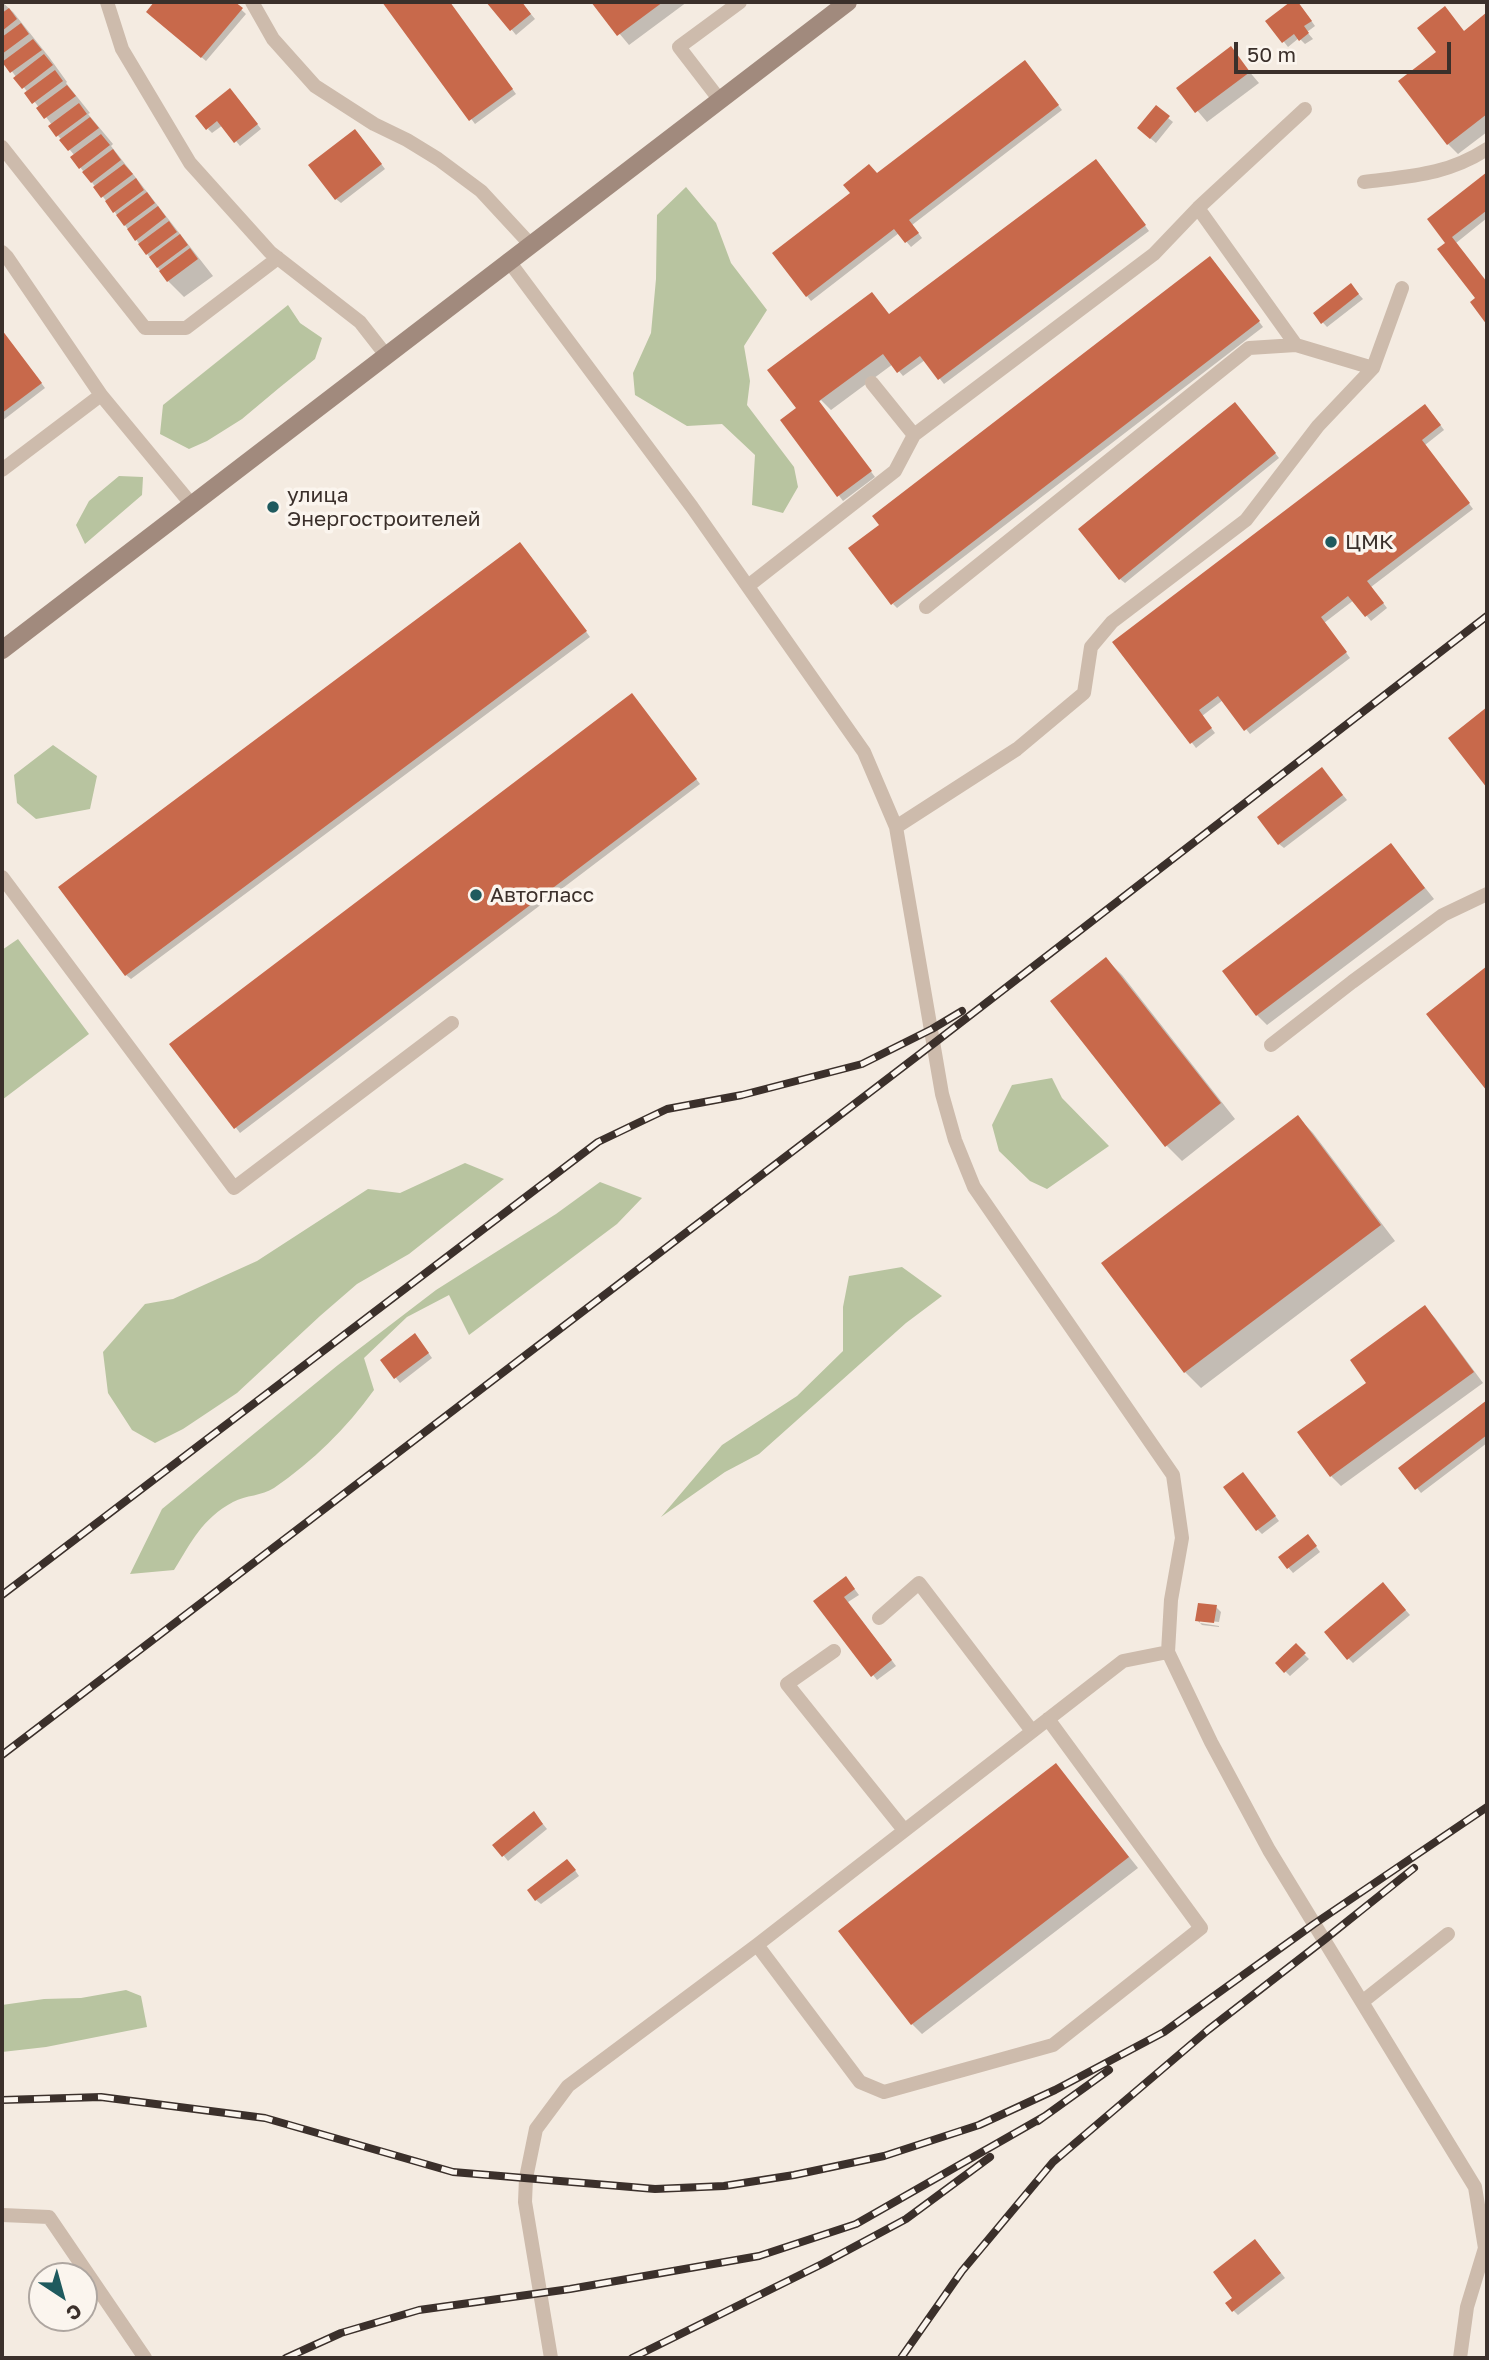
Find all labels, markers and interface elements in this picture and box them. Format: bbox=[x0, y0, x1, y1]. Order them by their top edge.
scale bar bbox=[1237, 28, 1454, 72]
text: 50 m bbox=[1247, 41, 1296, 67]
place label: улица Энергостроителей bbox=[287, 482, 481, 532]
marker: улица Энергостроителей bbox=[265, 499, 281, 515]
place label: ЦМК bbox=[1345, 529, 1394, 555]
marker: ЦМК bbox=[1323, 534, 1339, 550]
place label: Автогласс bbox=[490, 882, 594, 908]
marker: Автогласс bbox=[468, 887, 484, 903]
north arrow bbox=[28, 2262, 98, 2332]
text: С bbox=[62, 2300, 87, 2326]

